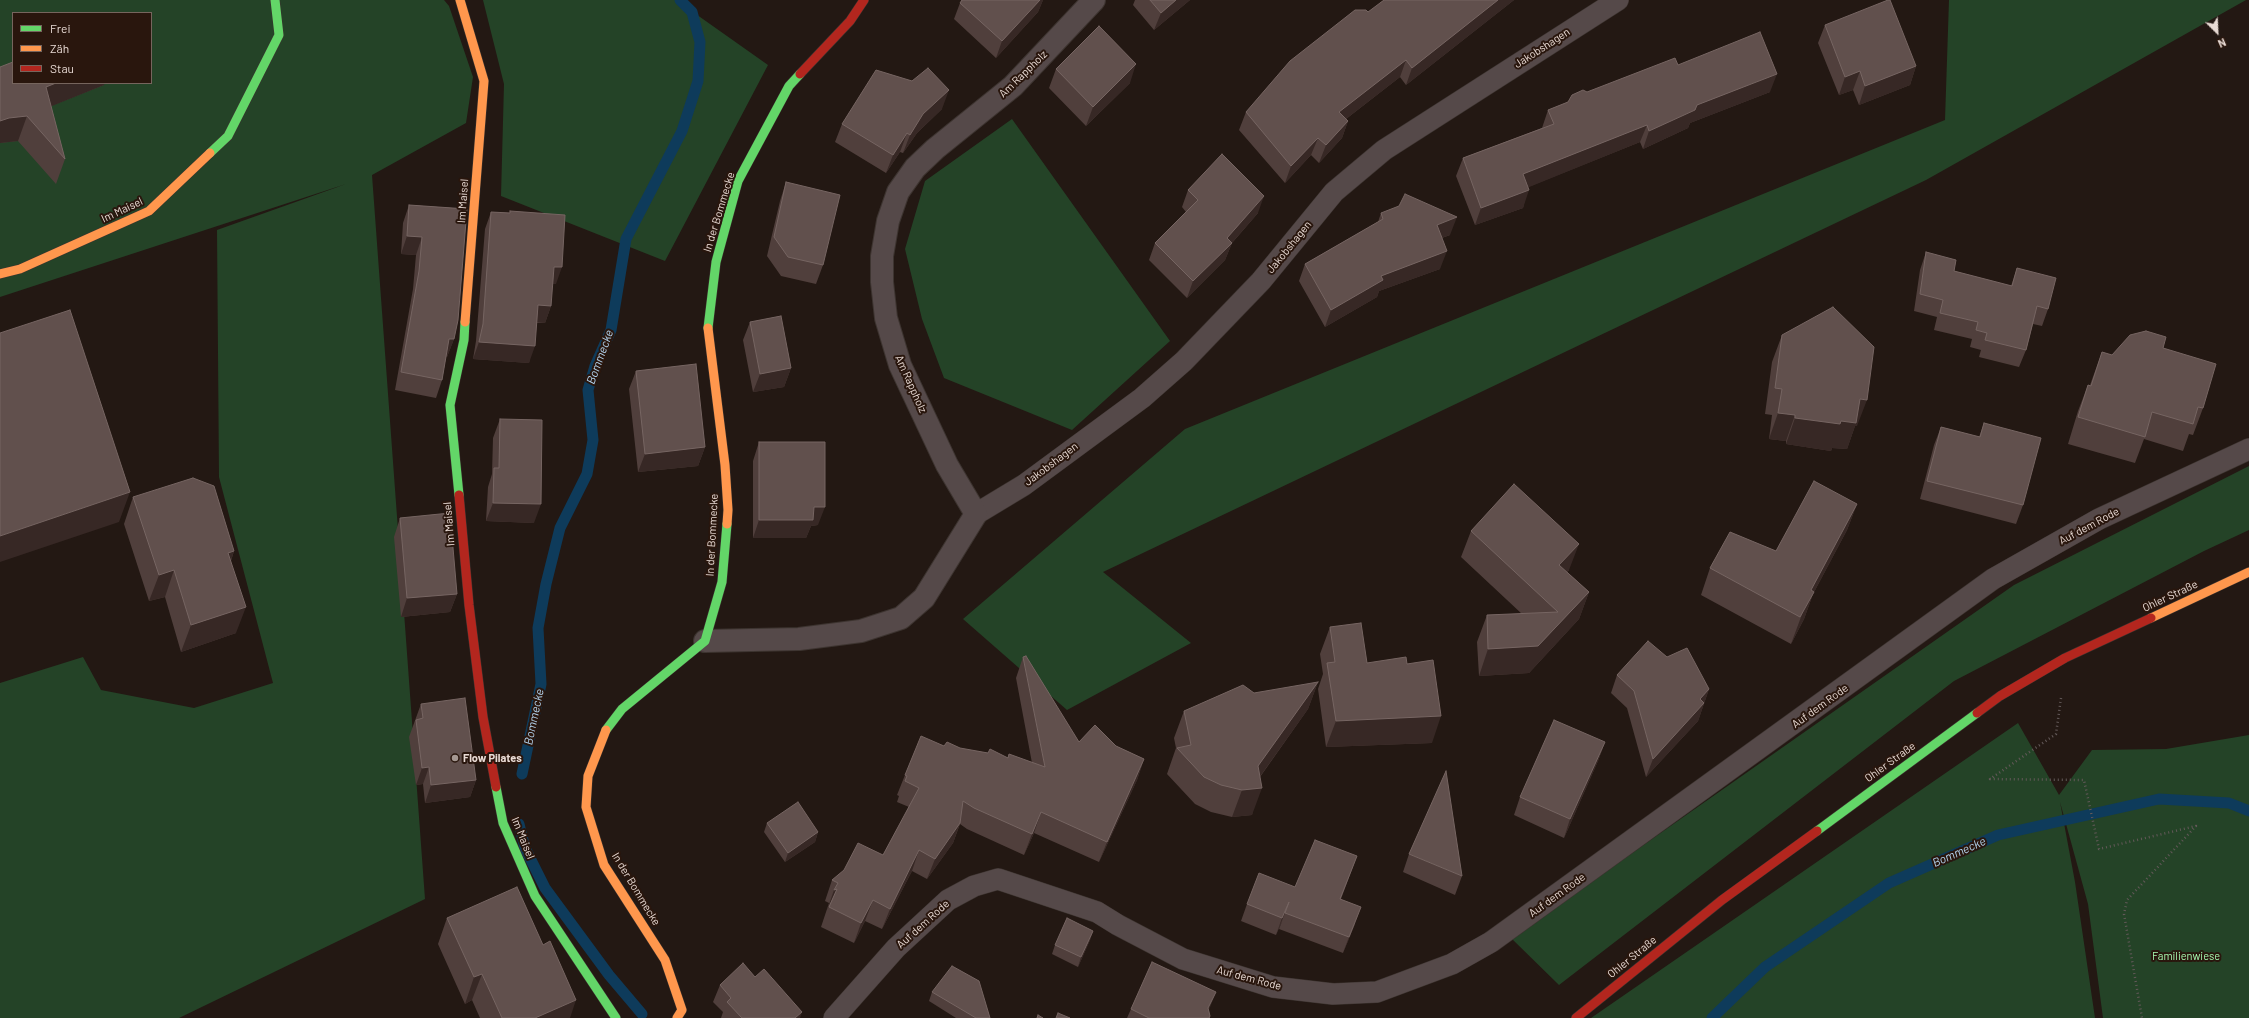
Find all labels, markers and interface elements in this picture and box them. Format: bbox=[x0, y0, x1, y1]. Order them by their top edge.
legend bbox=[12, 12, 152, 84]
north arrow bbox=[2197, 12, 2237, 52]
text: Frei bbox=[50, 21, 70, 35]
street label: Jakobshagen bbox=[1512, 25, 1572, 71]
text: N bbox=[2216, 36, 2228, 51]
text: Zäh bbox=[50, 41, 69, 55]
street label: Am Rappholz bbox=[996, 48, 1050, 100]
text: Stau bbox=[50, 61, 74, 75]
street label: In der Bommecke bbox=[701, 170, 737, 254]
street label: Im Maisel bbox=[455, 179, 471, 223]
street label: Im Maisel bbox=[99, 195, 145, 225]
street label: Jakobshagen bbox=[1264, 218, 1314, 276]
water label: Bommecke bbox=[584, 328, 616, 386]
street label: Am Rappholz bbox=[892, 353, 930, 415]
street label: Jakobshagen bbox=[1022, 440, 1080, 488]
street label: In der Bommecke bbox=[703, 493, 721, 577]
street label: Im Maisel bbox=[441, 501, 457, 547]
street label: Auf dem Rode bbox=[2057, 505, 2121, 547]
street label: Ohler Straße bbox=[2140, 577, 2200, 615]
street label: Auf dem Rode bbox=[1789, 681, 1851, 731]
water label: Bommecke bbox=[521, 688, 547, 746]
street label: Ohler Straße bbox=[1862, 739, 1918, 785]
place label: Flow Pilates bbox=[463, 751, 522, 765]
marker: Flow Pilates bbox=[450, 753, 460, 763]
street label: Im Maisel bbox=[509, 815, 537, 861]
water label: Bommecke bbox=[1930, 834, 1988, 870]
street label: In der Bommecke bbox=[609, 850, 663, 928]
street label: Auf dem Rode bbox=[1526, 870, 1588, 920]
street label: Auf dem Rode bbox=[894, 897, 952, 951]
street label: Ohler Straße bbox=[1605, 933, 1659, 981]
park label: Familienwiese bbox=[2152, 949, 2220, 963]
street label: Auf dem Rode bbox=[1215, 963, 1283, 993]

